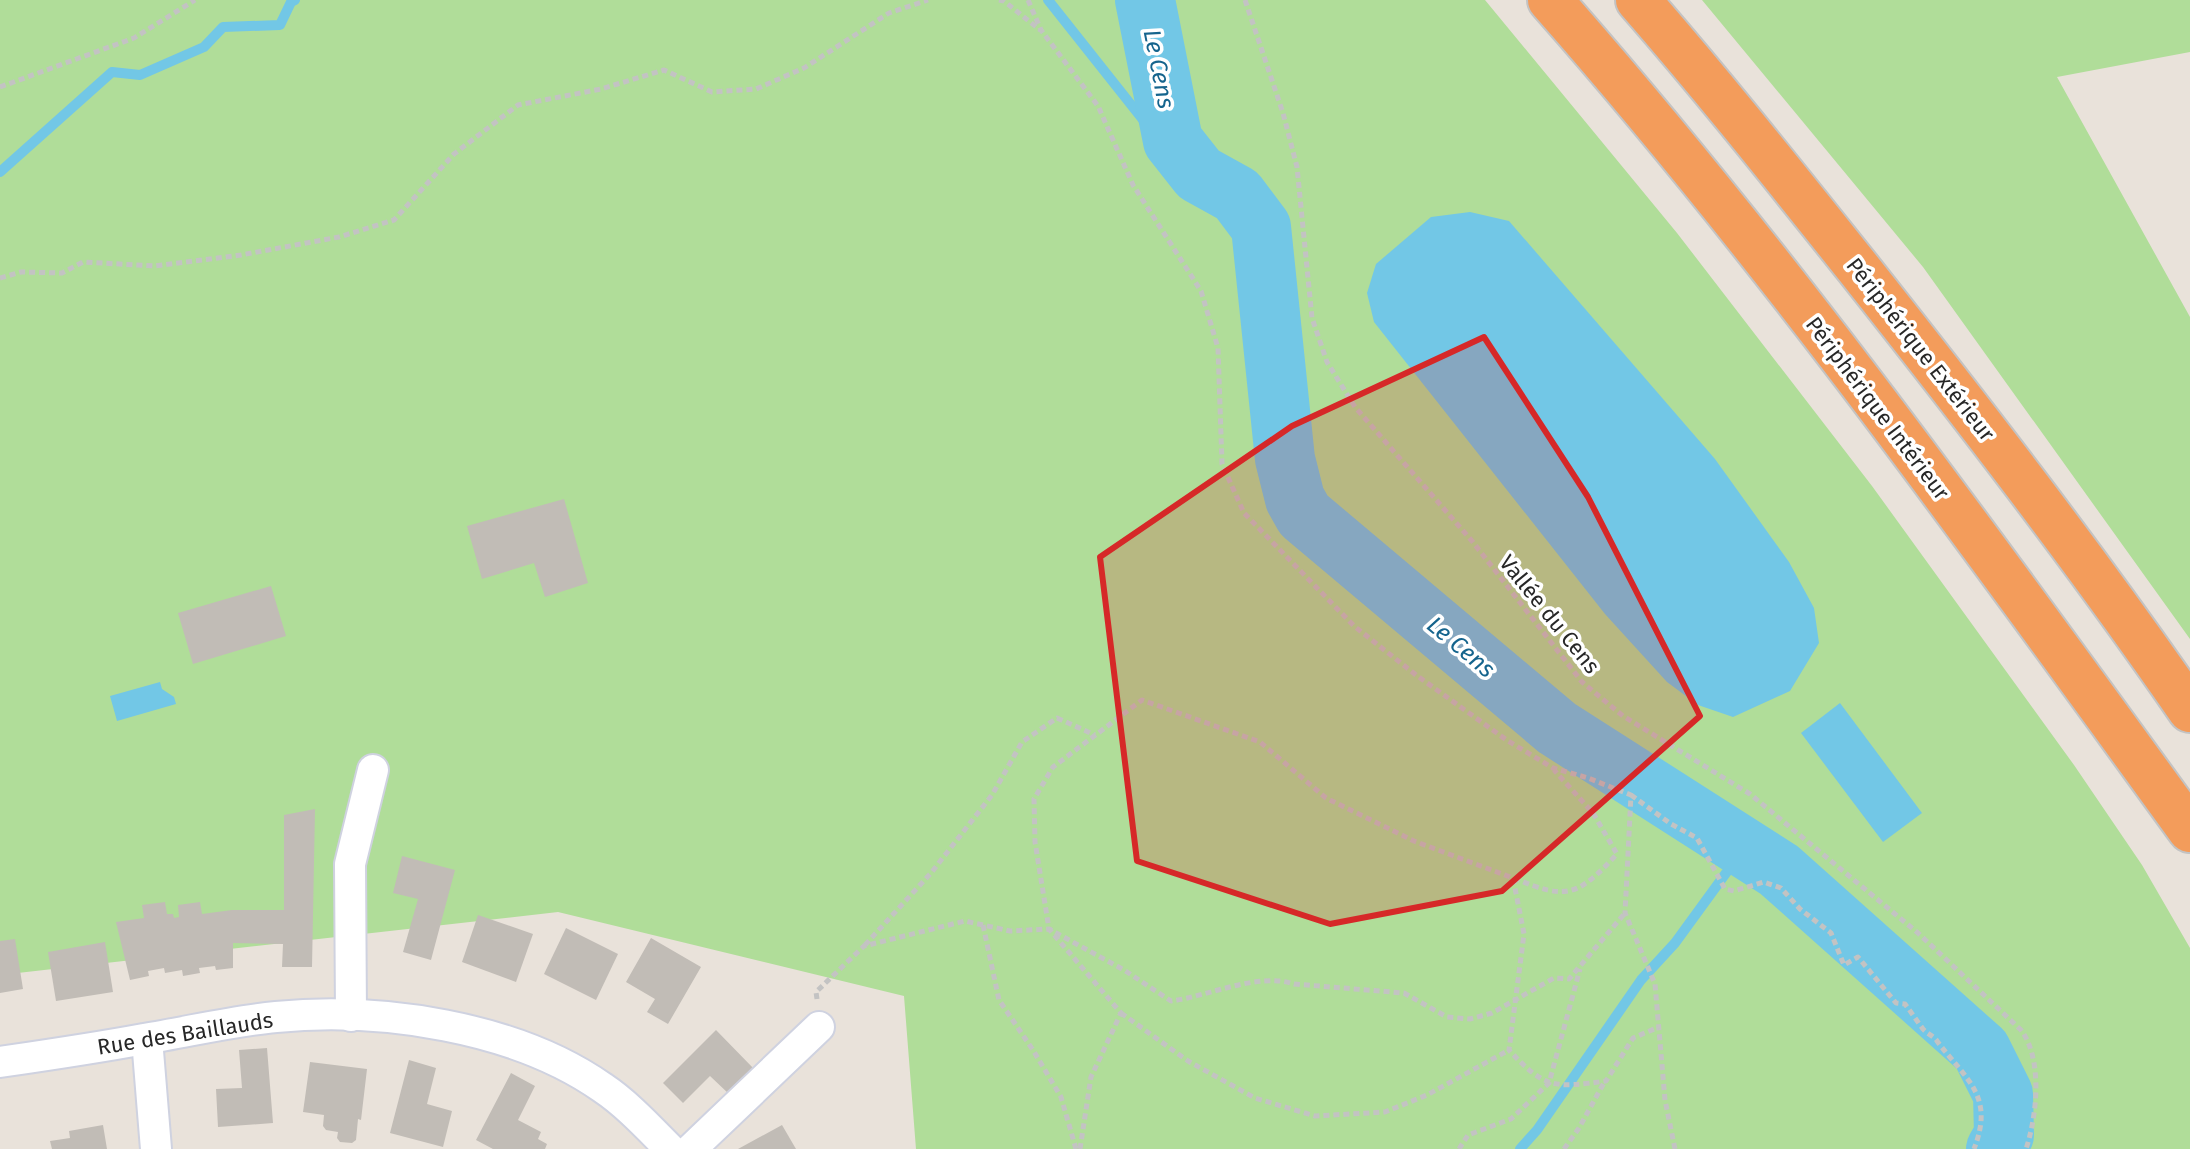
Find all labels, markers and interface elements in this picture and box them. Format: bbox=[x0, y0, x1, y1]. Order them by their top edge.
water label: Le Cens bbox=[1138, 27, 1180, 111]
street label: Périphérique Extérieur bbox=[1841, 252, 2001, 447]
street label: Périphérique Intérieur bbox=[1800, 311, 1956, 506]
street label: Vallée du Cens bbox=[1494, 550, 1606, 679]
water label: Le Cens bbox=[1421, 611, 1501, 683]
street label: Rue des Baillauds bbox=[95, 1006, 275, 1061]

